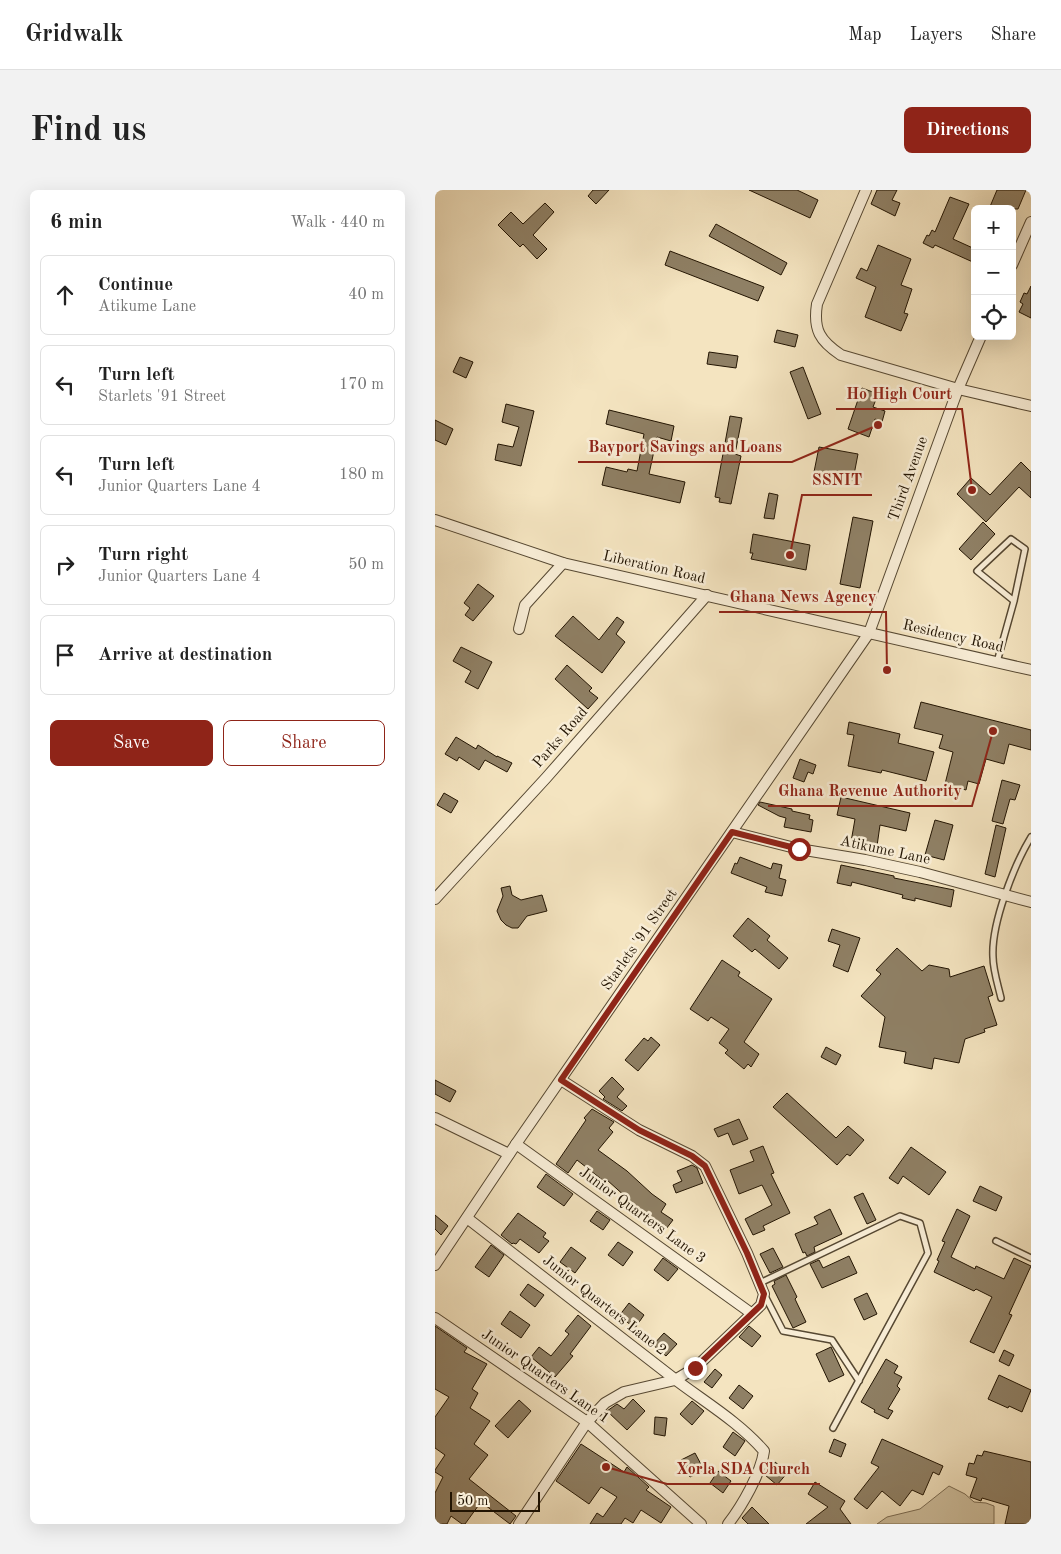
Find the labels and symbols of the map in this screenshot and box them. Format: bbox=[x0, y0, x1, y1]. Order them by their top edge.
callout: Ho High Court bbox=[836, 378, 962, 409]
text: Ho High Court bbox=[846, 387, 952, 403]
callout: Bayport Savings and Loans bbox=[578, 431, 792, 462]
street label: Third Avenue bbox=[887, 435, 931, 523]
text: Bayport Savings and Loans bbox=[588, 440, 782, 456]
callout: SSNIT bbox=[802, 464, 872, 495]
text: SSNIT bbox=[812, 473, 862, 489]
street label: Liberation Road bbox=[601, 549, 707, 587]
callout: Ghana News Agency bbox=[719, 581, 886, 612]
text: Ghana News Agency bbox=[730, 590, 876, 606]
street label: Residency Road bbox=[901, 618, 1005, 656]
street label: Parks Road bbox=[531, 705, 591, 771]
callout: Ghana Revenue Authority bbox=[768, 775, 972, 806]
text: Ghana Revenue Authority bbox=[778, 784, 962, 800]
street label: Atikume Lane bbox=[838, 834, 932, 868]
route start bbox=[788, 838, 811, 861]
street label: Starlets '91 Street bbox=[599, 887, 681, 993]
street label: Junior Quarters Lane 3 bbox=[576, 1165, 708, 1267]
street label: Junior Quarters Lane 2 bbox=[539, 1253, 669, 1359]
street label: Junior Quarters Lane 1 bbox=[478, 1327, 612, 1427]
route end bbox=[684, 1357, 707, 1380]
callout: Xorla SDA Church bbox=[667, 1453, 820, 1484]
text: Xorla SDA Church bbox=[676, 1462, 810, 1478]
scale bar bbox=[450, 1489, 540, 1512]

